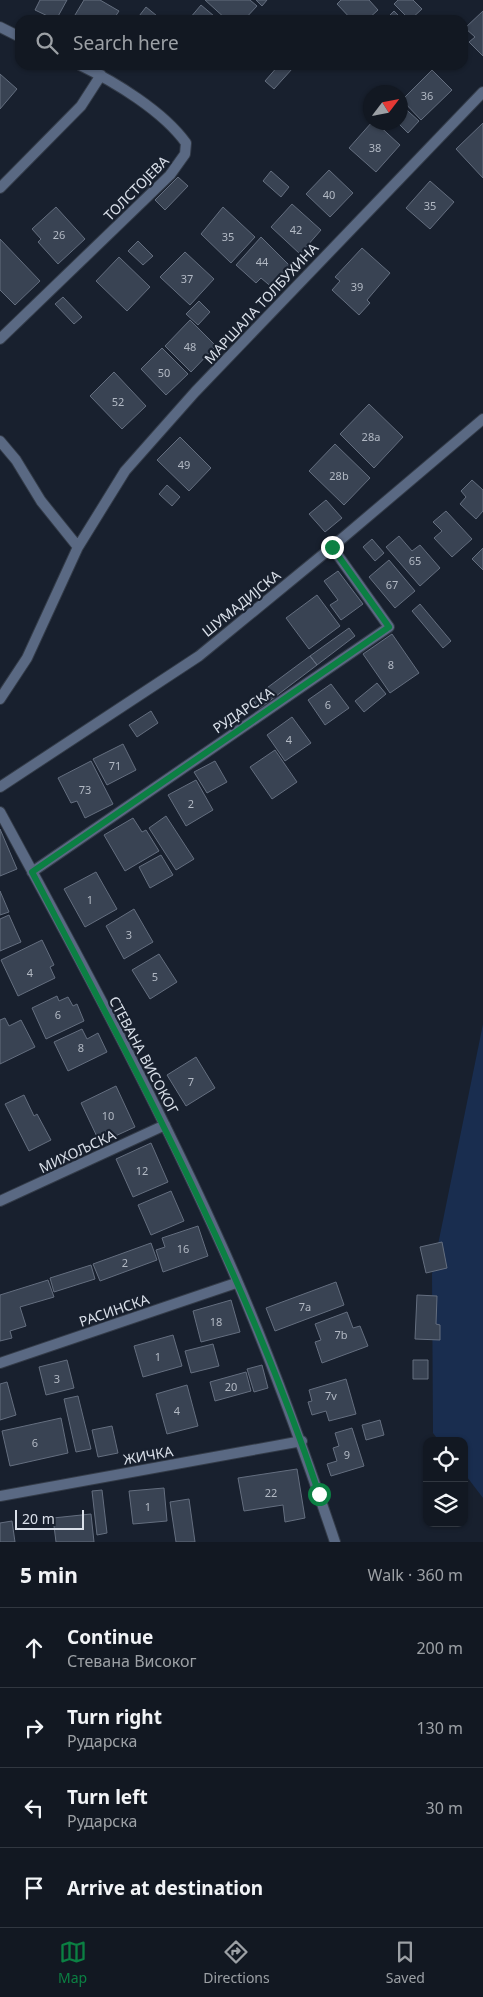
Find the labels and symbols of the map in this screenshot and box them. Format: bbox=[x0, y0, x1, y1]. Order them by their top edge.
north arrow bbox=[363, 85, 408, 130]
house number: 36 bbox=[421, 88, 433, 103]
house number: 38 bbox=[369, 140, 381, 155]
street label: ТОЛСТОЈЕВА bbox=[99, 151, 173, 225]
house number: 40 bbox=[323, 187, 335, 202]
house number: 35 bbox=[424, 198, 436, 213]
house number: 42 bbox=[290, 222, 302, 237]
house number: 26 bbox=[53, 227, 65, 242]
house number: 35 bbox=[222, 229, 234, 244]
street label: МАРШАЛА ТОЛБУХИНА bbox=[200, 238, 322, 368]
house number: 44 bbox=[256, 254, 269, 269]
house number: 37 bbox=[181, 271, 193, 286]
house number: 39 bbox=[351, 279, 363, 294]
house number: 48 bbox=[184, 339, 196, 354]
house number: 50 bbox=[158, 365, 170, 380]
house number: 52 bbox=[112, 394, 124, 409]
house number: 28a bbox=[362, 429, 380, 444]
house number: 49 bbox=[178, 457, 190, 472]
house number: 28b bbox=[329, 468, 349, 483]
route end bbox=[321, 536, 344, 559]
house number: 65 bbox=[409, 553, 421, 568]
street label: ШУМАДИЈСКА bbox=[198, 565, 284, 641]
house number: 67 bbox=[386, 577, 398, 592]
house number: 8 bbox=[388, 657, 394, 672]
street label: РУДАРСКА bbox=[209, 683, 277, 737]
house number: 6 bbox=[325, 697, 331, 712]
house number: 4 bbox=[286, 732, 293, 747]
house number: 71 bbox=[109, 758, 121, 773]
house number: 73 bbox=[79, 782, 91, 797]
house number: 2 bbox=[188, 796, 194, 811]
house number: 1 bbox=[87, 892, 93, 907]
house number: 3 bbox=[126, 927, 132, 942]
house number: 4 bbox=[27, 965, 34, 980]
house number: 5 bbox=[152, 969, 158, 984]
street label: СТЕВАНА ВИСОКОГ bbox=[105, 993, 183, 1117]
house number: 6 bbox=[55, 1007, 61, 1022]
house number: 8 bbox=[78, 1040, 84, 1055]
house number: 7 bbox=[188, 1074, 194, 1089]
house number: 10 bbox=[102, 1108, 114, 1123]
street label: МИХОЉСКА bbox=[36, 1125, 118, 1177]
house number: 12 bbox=[136, 1163, 148, 1178]
house number: 16 bbox=[177, 1241, 189, 1256]
house number: 2 bbox=[122, 1255, 128, 1270]
street label: РАСИНСКА bbox=[76, 1289, 152, 1331]
house number: 7a bbox=[299, 1299, 311, 1314]
house number: 18 bbox=[210, 1314, 222, 1329]
house number: 7b bbox=[334, 1327, 348, 1342]
house number: 1 bbox=[155, 1349, 161, 1364]
house number: 3 bbox=[54, 1371, 60, 1386]
house number: 20 bbox=[225, 1379, 237, 1394]
house number: 7v bbox=[325, 1388, 337, 1403]
house number: 4 bbox=[174, 1403, 181, 1418]
house number: 6 bbox=[32, 1435, 38, 1450]
street label: ЖИЧКА bbox=[122, 1441, 175, 1469]
house number: 9 bbox=[344, 1447, 350, 1462]
route start bbox=[308, 1483, 331, 1506]
house number: 22 bbox=[265, 1485, 277, 1500]
house number: 1 bbox=[145, 1499, 151, 1514]
scale bar bbox=[15, 1507, 84, 1530]

